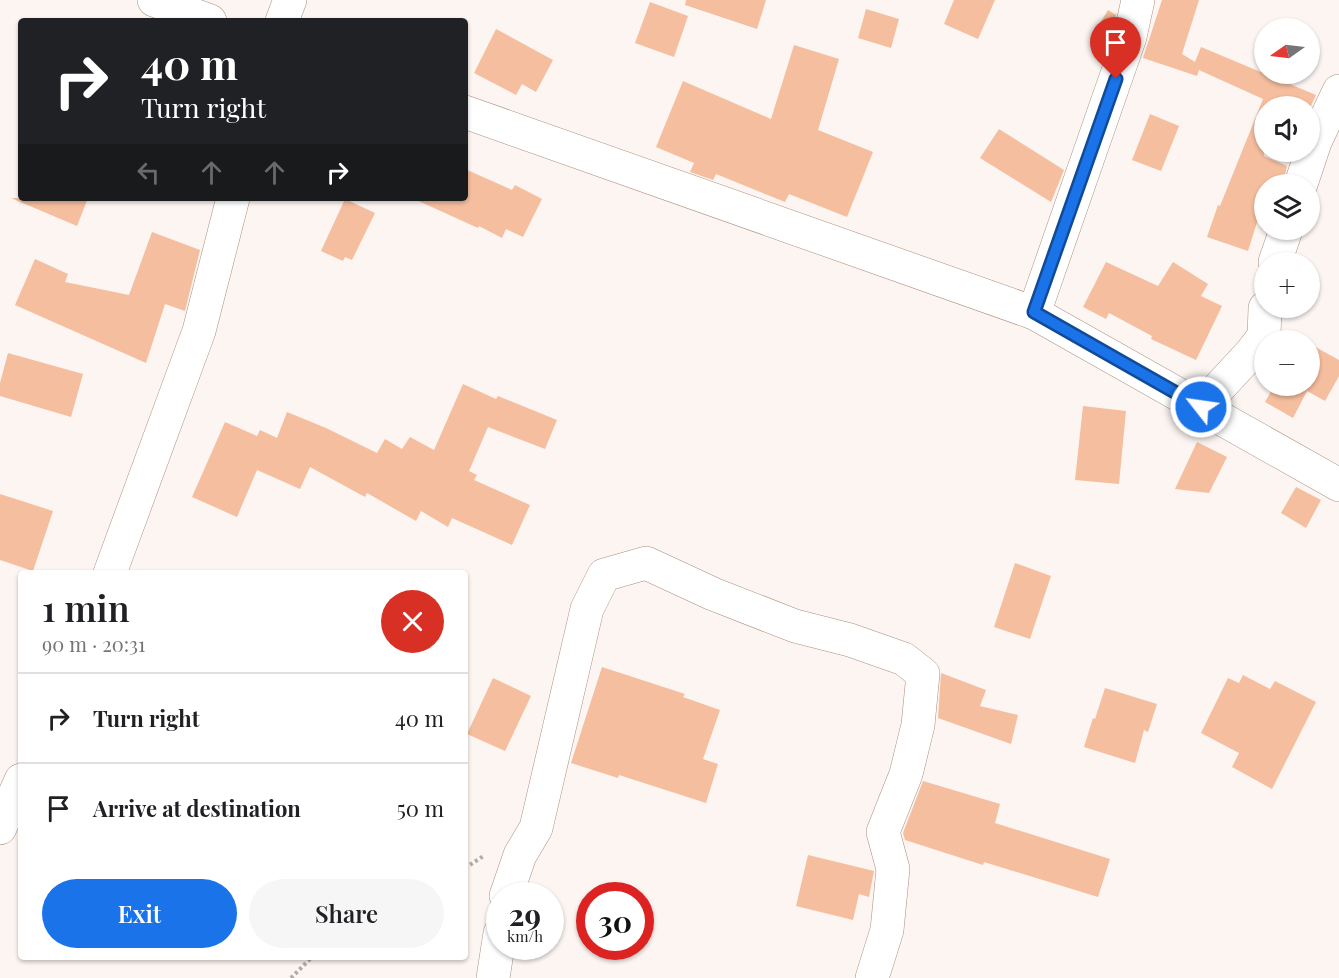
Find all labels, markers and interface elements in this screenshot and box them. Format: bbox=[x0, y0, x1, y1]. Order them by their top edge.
pin bbox=[1090, 17, 1141, 79]
north arrow bbox=[1254, 18, 1320, 84]
map controls bbox=[1254, 18, 1320, 396]
icon: arrive bbox=[1099, 26, 1132, 59]
text: 40 m bbox=[141, 35, 238, 91]
icon: right bbox=[42, 42, 120, 120]
text: Turn right bbox=[141, 89, 266, 125]
button: sound bbox=[1254, 96, 1320, 162]
icon: left bbox=[132, 156, 165, 189]
icon: ahead bbox=[195, 156, 228, 189]
icon: ahead bbox=[258, 156, 291, 189]
icon: right bbox=[321, 156, 354, 189]
button: layers bbox=[1254, 174, 1320, 240]
button: + bbox=[1254, 252, 1320, 318]
button: − bbox=[1254, 330, 1320, 396]
position arrow bbox=[1169, 375, 1233, 439]
text: 1 min bbox=[42, 583, 130, 631]
button: close bbox=[381, 590, 444, 653]
text: 90 m · 20:31 bbox=[42, 630, 145, 657]
icon: right bbox=[42, 702, 75, 735]
text: Turn right bbox=[93, 703, 199, 733]
text: 40 m bbox=[395, 703, 444, 733]
icon: arrive bbox=[42, 792, 75, 825]
text: Arrive at destination bbox=[93, 793, 301, 823]
text: 50 m bbox=[397, 793, 444, 823]
button: Exit bbox=[42, 879, 237, 948]
button: Share bbox=[249, 879, 444, 948]
speed limit sign: 30 bbox=[576, 882, 654, 960]
text: 29 bbox=[509, 894, 541, 934]
text: km/h bbox=[507, 926, 543, 946]

